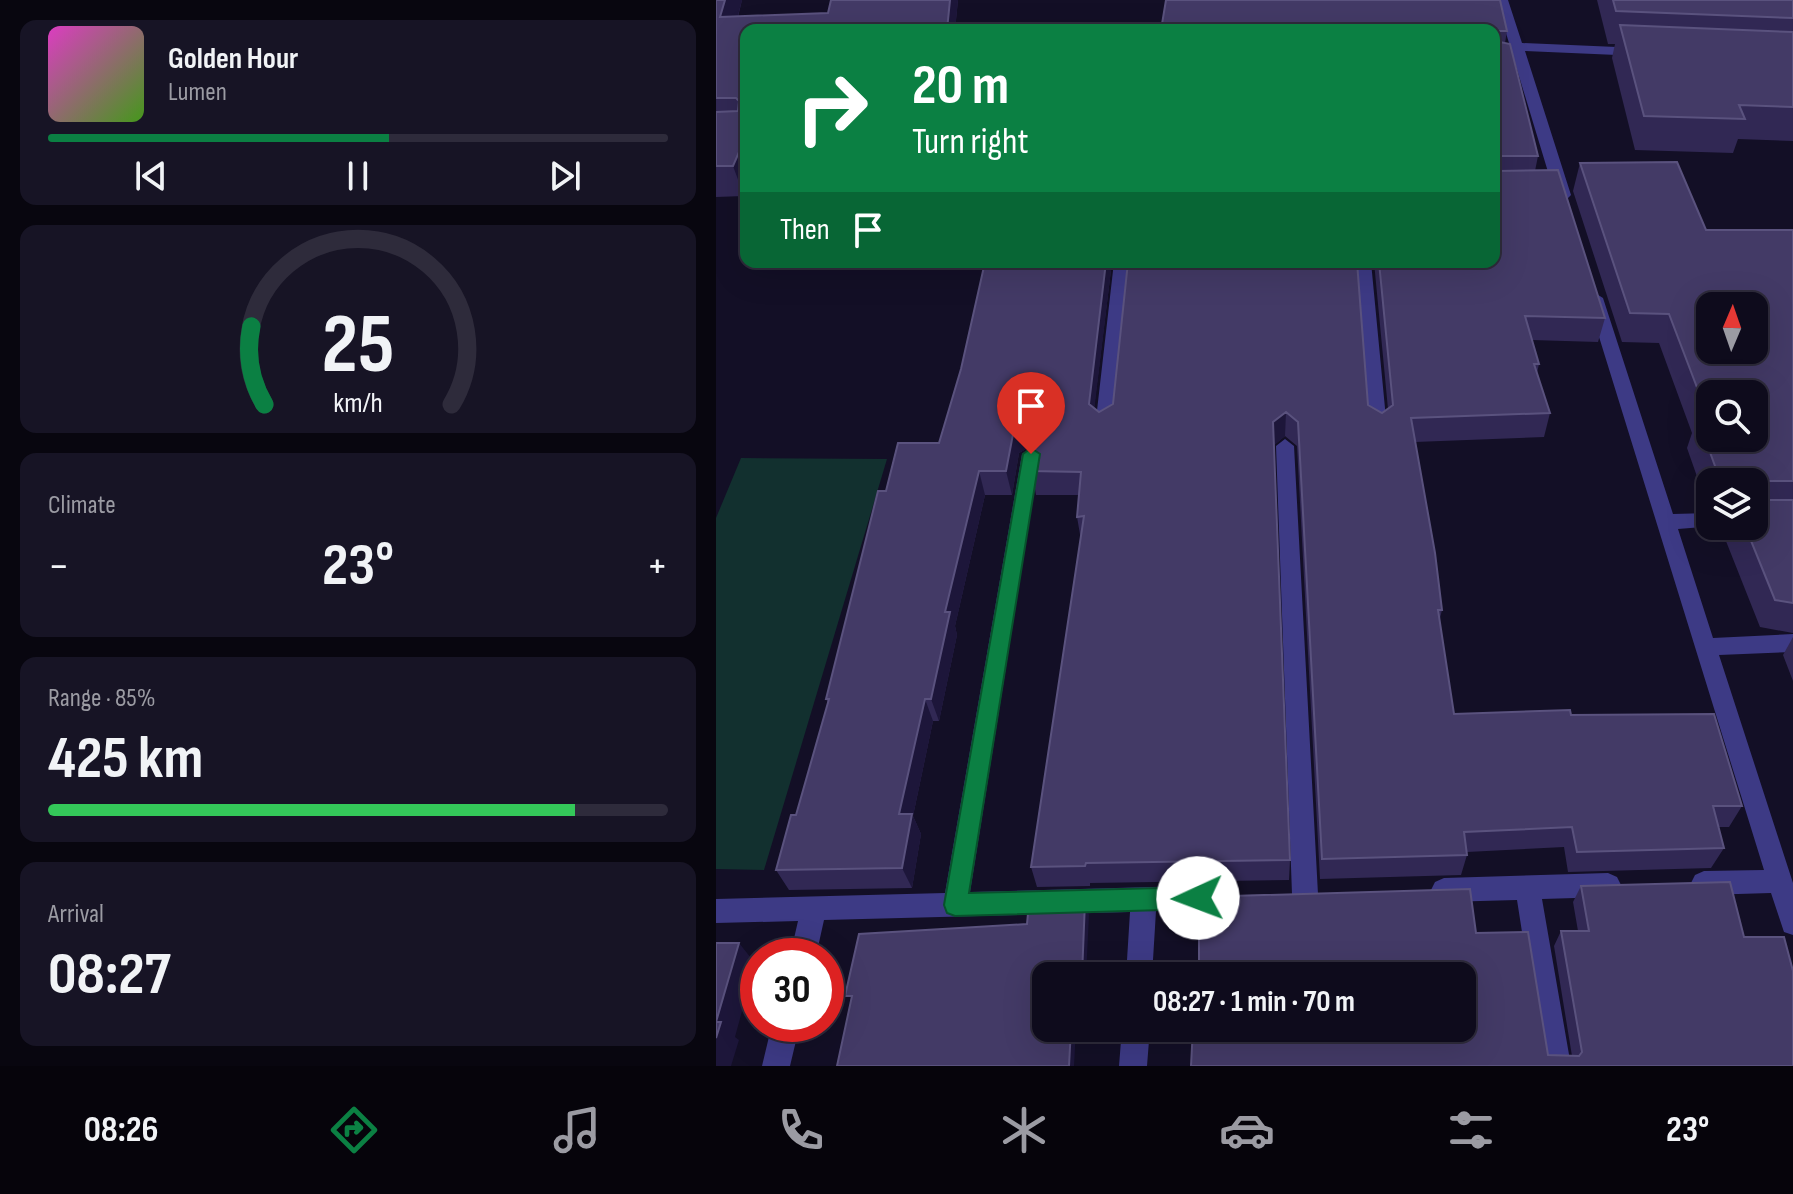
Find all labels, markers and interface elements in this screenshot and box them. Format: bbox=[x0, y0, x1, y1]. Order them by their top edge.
text: Golden Hour bbox=[168, 41, 298, 77]
text: 20 m bbox=[912, 53, 1009, 120]
icon: right bbox=[780, 56, 884, 160]
text: Lumen bbox=[168, 77, 227, 108]
text: Turn right bbox=[912, 121, 1029, 164]
icon: previous bbox=[129, 154, 173, 198]
icon: pause bbox=[336, 154, 380, 198]
icon: next bbox=[543, 154, 587, 198]
icon: arrive bbox=[846, 208, 890, 252]
text: Then bbox=[780, 212, 830, 248]
north arrow bbox=[1696, 292, 1768, 364]
map controls bbox=[1696, 292, 1768, 540]
text: 25 bbox=[322, 295, 394, 395]
pin bbox=[997, 372, 1065, 454]
button: search bbox=[1696, 380, 1768, 452]
icon: arrive bbox=[1009, 384, 1053, 428]
text: km/h bbox=[333, 386, 383, 421]
button: layers bbox=[1696, 468, 1768, 540]
text: Climate bbox=[48, 490, 116, 521]
text: 23° bbox=[322, 530, 394, 602]
text: − bbox=[48, 540, 70, 593]
text: + bbox=[646, 540, 668, 593]
text: Range · 85% bbox=[48, 683, 156, 714]
text: 425 km bbox=[48, 723, 203, 795]
position arrow bbox=[1156, 856, 1240, 940]
text: Arrival bbox=[48, 899, 104, 930]
speed limit sign: 30 bbox=[740, 938, 844, 1042]
text: 08:27 bbox=[48, 939, 171, 1011]
text: 08:27 · 1 min · 70 m bbox=[1153, 984, 1355, 1020]
icon: directions bbox=[326, 1102, 382, 1158]
icon: music bbox=[549, 1102, 605, 1158]
icon: phone bbox=[773, 1102, 829, 1158]
icon: climate bbox=[996, 1102, 1052, 1158]
icon: car bbox=[1219, 1102, 1275, 1158]
icon: filters bbox=[1443, 1102, 1499, 1158]
text: 08:26 bbox=[84, 1109, 159, 1152]
text: 23° bbox=[1666, 1109, 1709, 1152]

